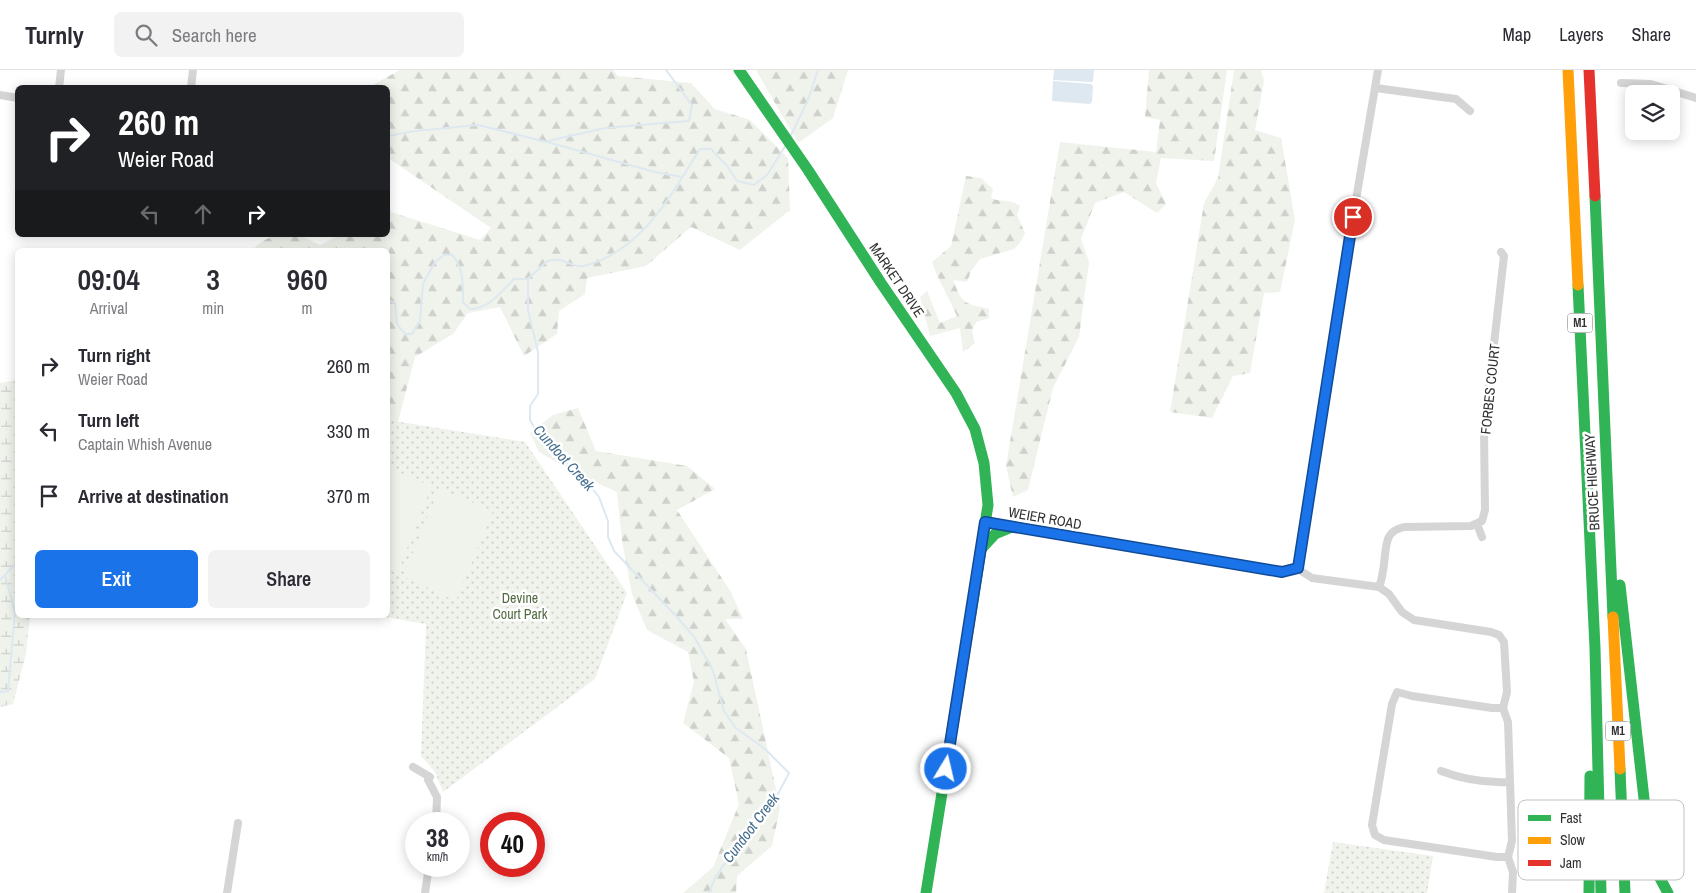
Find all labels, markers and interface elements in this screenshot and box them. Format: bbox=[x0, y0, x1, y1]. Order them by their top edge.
search box bbox=[114, 12, 464, 57]
text: Turnly bbox=[25, 19, 84, 51]
icon: search bbox=[132, 21, 160, 49]
text: Search here bbox=[172, 22, 257, 48]
text: Map bbox=[1503, 22, 1531, 47]
text: Layers bbox=[1559, 22, 1604, 47]
text: Share bbox=[1632, 22, 1671, 47]
map controls bbox=[1625, 85, 1680, 140]
button: layers bbox=[1625, 85, 1680, 140]
text: 260 m bbox=[118, 99, 199, 146]
icon: right bbox=[35, 105, 100, 170]
text: Weier Road bbox=[118, 144, 214, 174]
pin bbox=[1332, 196, 1374, 238]
icon: left bbox=[136, 200, 164, 228]
icon: ahead bbox=[189, 200, 217, 228]
icon: right bbox=[242, 200, 270, 228]
icon: arrive bbox=[1339, 203, 1367, 231]
street label: MARKET DRIVE bbox=[866, 239, 928, 321]
text: 09:04 bbox=[77, 259, 140, 299]
text: 3 bbox=[206, 259, 220, 299]
text: 960 bbox=[287, 259, 328, 299]
text: Arrival bbox=[90, 297, 128, 319]
text: min bbox=[202, 297, 224, 319]
text: m bbox=[302, 297, 313, 319]
road number: M1 bbox=[1568, 314, 1592, 332]
text: Turn right bbox=[78, 342, 150, 368]
street label: FORBES COURT bbox=[1476, 343, 1504, 435]
icon: right bbox=[35, 352, 63, 380]
text: 260 m bbox=[327, 353, 370, 379]
text: Weier Road bbox=[78, 368, 148, 390]
text: Turn left bbox=[78, 407, 139, 433]
icon: left bbox=[35, 417, 63, 445]
text: 330 m bbox=[327, 418, 370, 444]
water label: Cundoot Creek bbox=[529, 420, 600, 496]
text: Captain Whish Avenue bbox=[78, 433, 212, 455]
street label: BRUCE HIGHWAY bbox=[1580, 433, 1604, 531]
icon: arrive bbox=[35, 482, 63, 510]
text: Arrive at destination bbox=[78, 483, 229, 509]
text: 370 m bbox=[327, 483, 370, 509]
street label: WEIER ROAD bbox=[1007, 503, 1083, 533]
button: Exit bbox=[35, 550, 198, 608]
button: Share bbox=[208, 550, 370, 608]
park label: Devine Court Park bbox=[493, 589, 548, 623]
road number: M1 bbox=[1606, 721, 1630, 740]
position arrow bbox=[919, 742, 971, 794]
water label: Cundoot Creek bbox=[717, 788, 784, 867]
legend bbox=[1518, 800, 1684, 880]
text: Fast bbox=[1560, 809, 1582, 827]
speed limit sign: 40 bbox=[480, 812, 545, 877]
text: 38 bbox=[426, 821, 449, 855]
text: Slow bbox=[1560, 831, 1586, 849]
text: km/h bbox=[427, 849, 448, 865]
text: Jam bbox=[1560, 854, 1582, 872]

